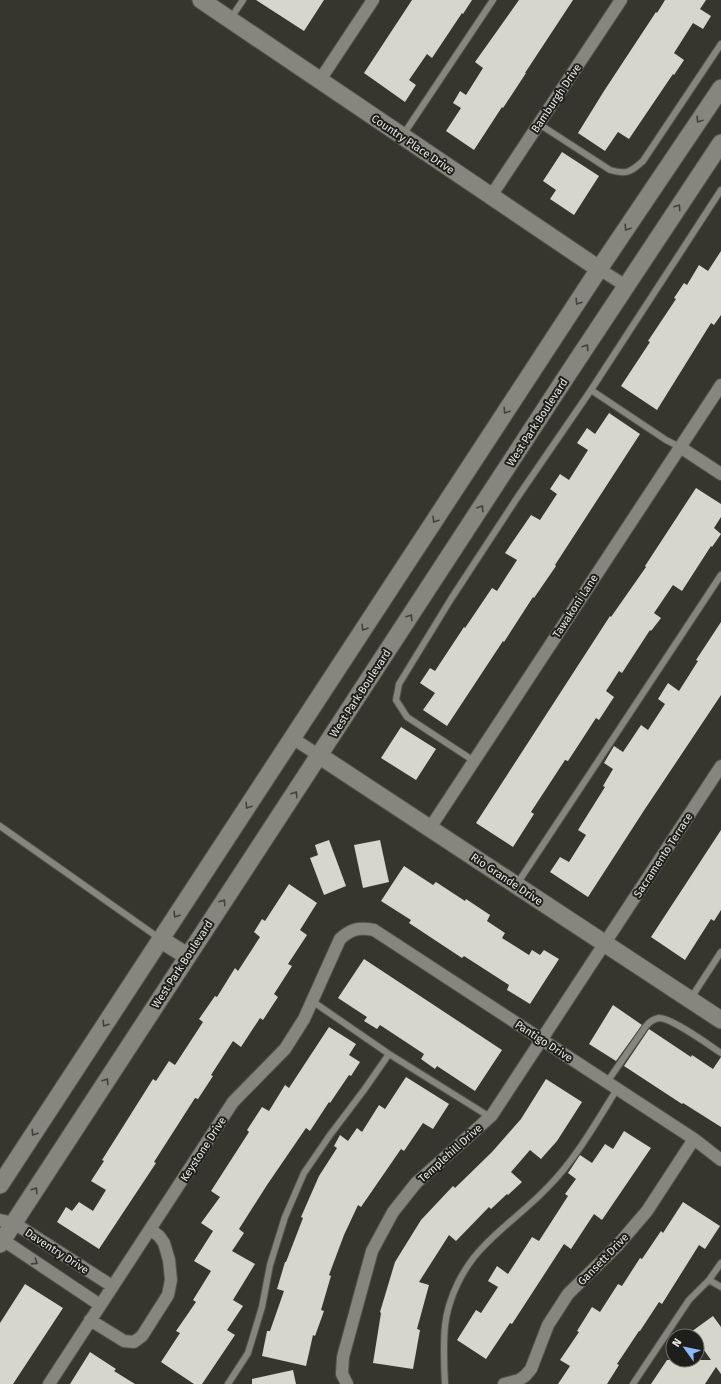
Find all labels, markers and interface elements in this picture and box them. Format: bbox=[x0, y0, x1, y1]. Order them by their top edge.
street label: Bamburgh Drive bbox=[529, 61, 584, 135]
street label: Country Place Drive bbox=[369, 112, 457, 177]
one-way arrow bbox=[696, 116, 704, 123]
one-way arrow bbox=[674, 204, 681, 211]
one-way arrow bbox=[624, 224, 632, 231]
one-way arrow bbox=[575, 298, 582, 305]
one-way arrow bbox=[581, 344, 589, 351]
street label: West Park Boulevard bbox=[504, 376, 571, 469]
one-way arrow bbox=[504, 407, 511, 414]
one-way arrow bbox=[476, 505, 484, 512]
one-way arrow bbox=[433, 515, 440, 522]
street label: Tawakoni Lane bbox=[550, 572, 601, 640]
one-way arrow bbox=[405, 614, 413, 621]
one-way arrow bbox=[362, 624, 369, 631]
street label: West Park Boulevard bbox=[327, 647, 394, 740]
one-way arrow bbox=[290, 791, 297, 798]
one-way arrow bbox=[245, 802, 252, 809]
street label: Sacramento Terrace bbox=[631, 811, 696, 900]
street label: Rio Grande Drive bbox=[468, 851, 545, 908]
one-way arrow bbox=[218, 899, 226, 906]
one-way arrow bbox=[173, 911, 181, 918]
street label: West Park Boulevard bbox=[149, 918, 216, 1011]
street label: Pantigo Drive bbox=[513, 1018, 575, 1065]
one-way arrow bbox=[103, 1019, 110, 1026]
one-way arrow bbox=[101, 1078, 109, 1085]
street label: Keystone Drive bbox=[178, 1115, 229, 1184]
street label: Templehill Drive bbox=[416, 1121, 485, 1185]
one-way arrow bbox=[32, 1128, 39, 1135]
one-way arrow bbox=[30, 1188, 37, 1195]
street label: Daventry Drive bbox=[23, 1226, 91, 1277]
street label: Gansett Drive bbox=[575, 1231, 631, 1288]
one-way arrow bbox=[30, 1257, 37, 1264]
north arrow bbox=[665, 1328, 705, 1368]
text: N bbox=[670, 1336, 684, 1349]

